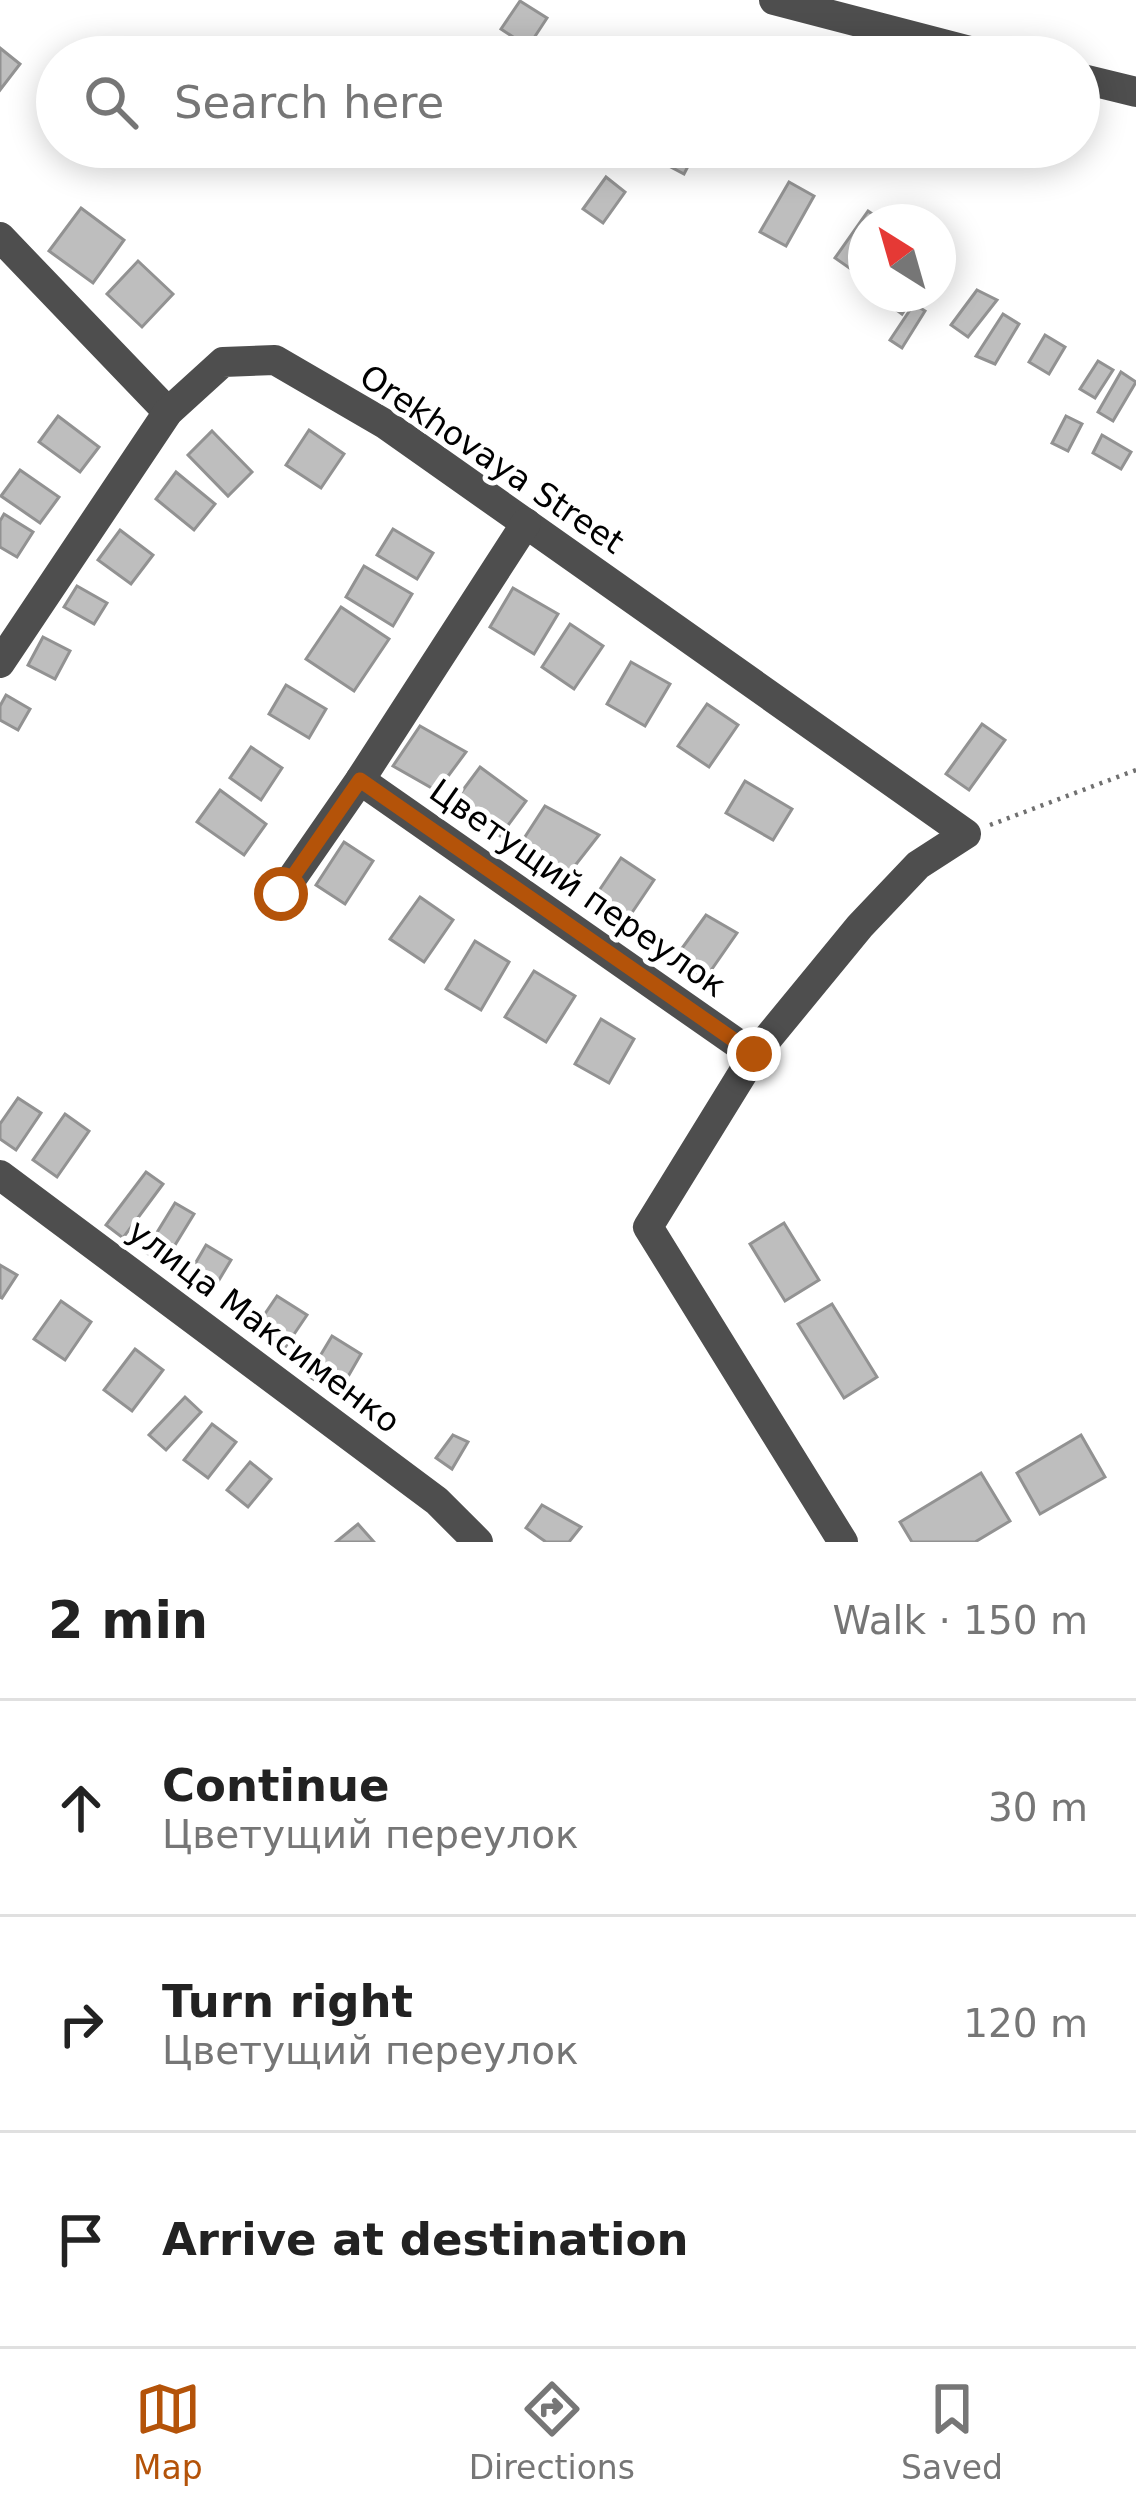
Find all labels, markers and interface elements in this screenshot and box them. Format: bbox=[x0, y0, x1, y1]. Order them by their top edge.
search box bbox=[36, 36, 1100, 168]
icon: search bbox=[78, 69, 144, 135]
text: Search here bbox=[174, 76, 444, 129]
north arrow bbox=[848, 204, 956, 312]
street label: Orekhovaya Street bbox=[353, 356, 631, 562]
street label: Цветущий переулок bbox=[422, 771, 734, 1005]
route start bbox=[254, 867, 308, 921]
route end bbox=[727, 1027, 781, 1081]
street label: улица Максименко bbox=[120, 1211, 408, 1441]
text: 2 min bbox=[48, 1591, 208, 1650]
text: Walk · 150 m bbox=[833, 1598, 1088, 1643]
text: Continue bbox=[162, 1759, 390, 1812]
icon: ahead bbox=[48, 1775, 114, 1841]
text: 30 m bbox=[988, 1785, 1088, 1830]
text: Цветущий переулок bbox=[162, 1812, 579, 1857]
text: Turn right bbox=[162, 1975, 413, 2028]
icon: right bbox=[48, 1991, 114, 2057]
text: 120 m bbox=[963, 2001, 1088, 2046]
text: Цветущий переулок bbox=[162, 2028, 579, 2073]
icon: arrive bbox=[48, 2207, 114, 2273]
text: Arrive at destination bbox=[162, 2213, 688, 2266]
tab: Map bbox=[133, 2376, 203, 2487]
tab: Directions bbox=[469, 2376, 635, 2487]
tab: Saved bbox=[901, 2376, 1003, 2487]

